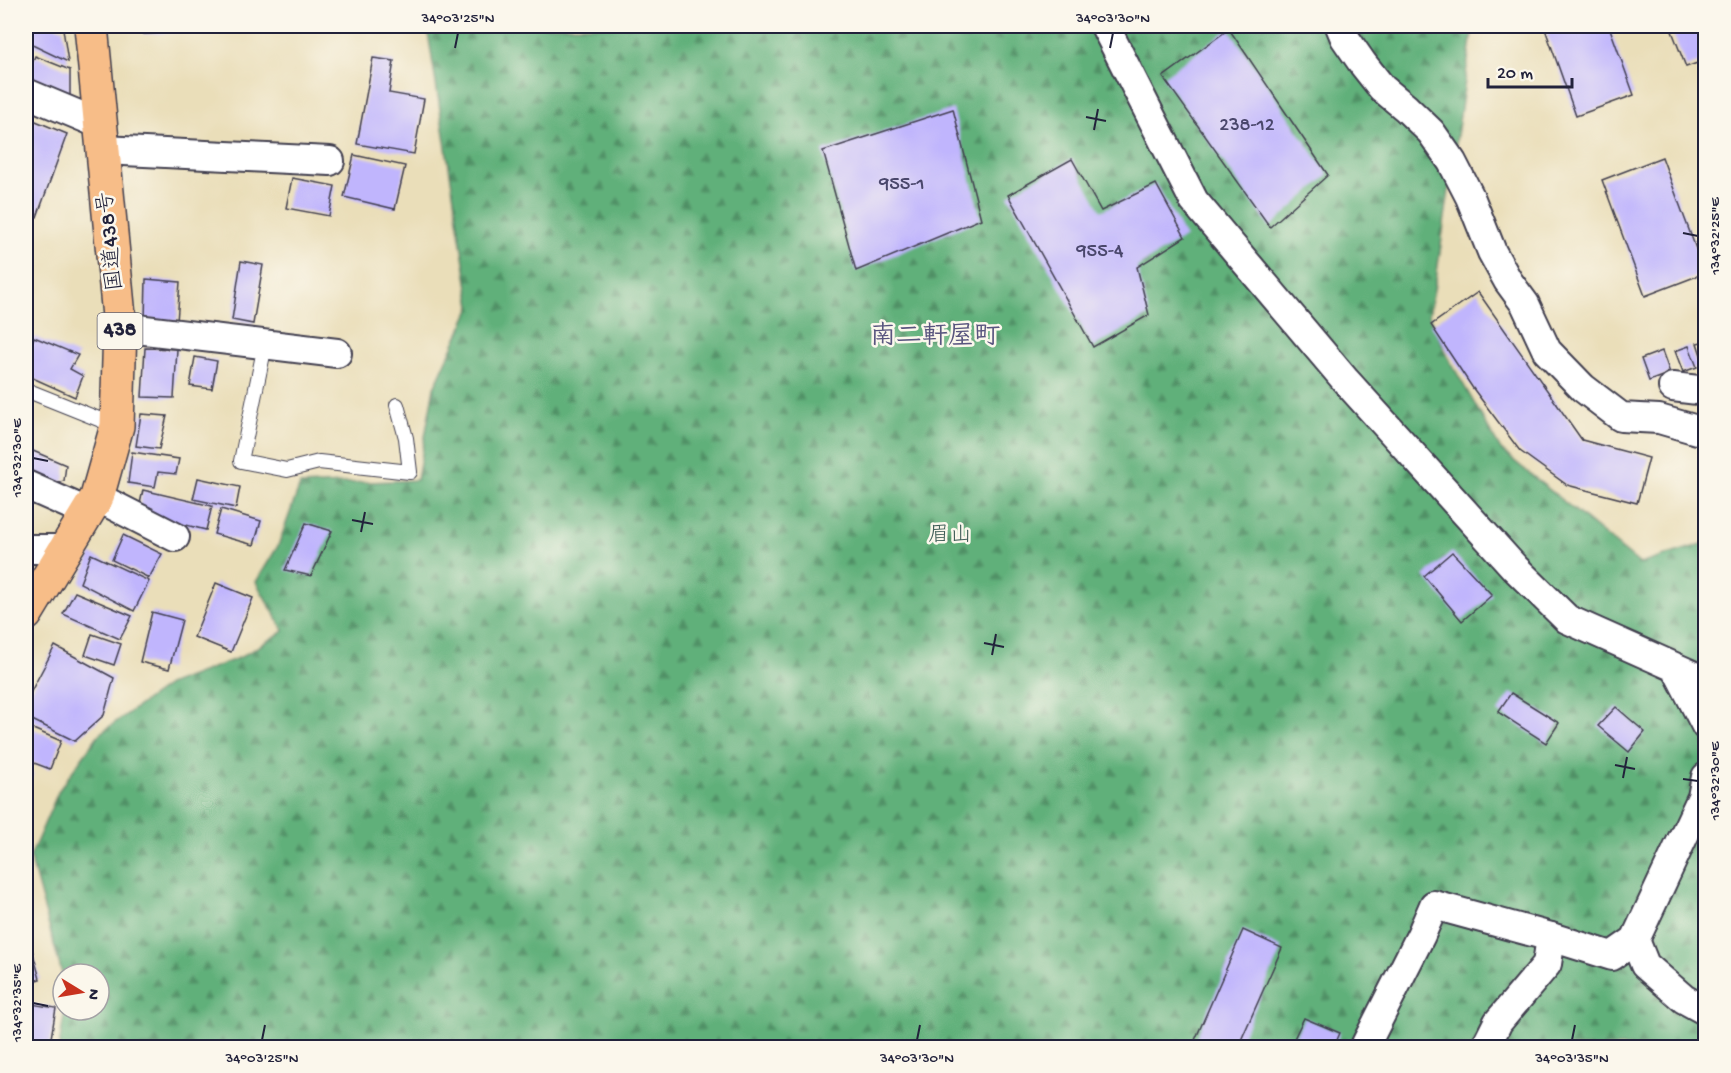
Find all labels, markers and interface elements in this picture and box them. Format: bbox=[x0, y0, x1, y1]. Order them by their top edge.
text: 34°03'25"N bbox=[420, 10, 495, 28]
text: 34°03'30"N bbox=[1075, 10, 1150, 28]
scale bar bbox=[1488, 51, 1572, 89]
text: 20 m bbox=[1497, 64, 1533, 85]
house number: 238-12 bbox=[1219, 115, 1275, 138]
house number: 955-1 bbox=[878, 174, 925, 197]
street label: 国道438号 bbox=[93, 190, 130, 292]
text: 134°32'25"E bbox=[1707, 197, 1725, 276]
house number: 955-4 bbox=[1076, 241, 1124, 264]
road number: 438 bbox=[98, 313, 142, 349]
district label: 南二軒屋町 bbox=[870, 321, 1000, 354]
text: 134°32'30"E bbox=[9, 418, 27, 498]
park label: 眉山 bbox=[928, 524, 972, 550]
text: 134°32'30"E bbox=[1707, 741, 1725, 821]
north arrow bbox=[51, 962, 111, 1022]
text: 134°32'35"E bbox=[9, 963, 27, 1043]
text: N bbox=[82, 987, 103, 1002]
text: 34°03'25"N bbox=[224, 1050, 299, 1068]
text: 34°03'30"N bbox=[879, 1050, 954, 1068]
text: 34°03'35"N bbox=[1534, 1050, 1609, 1068]

